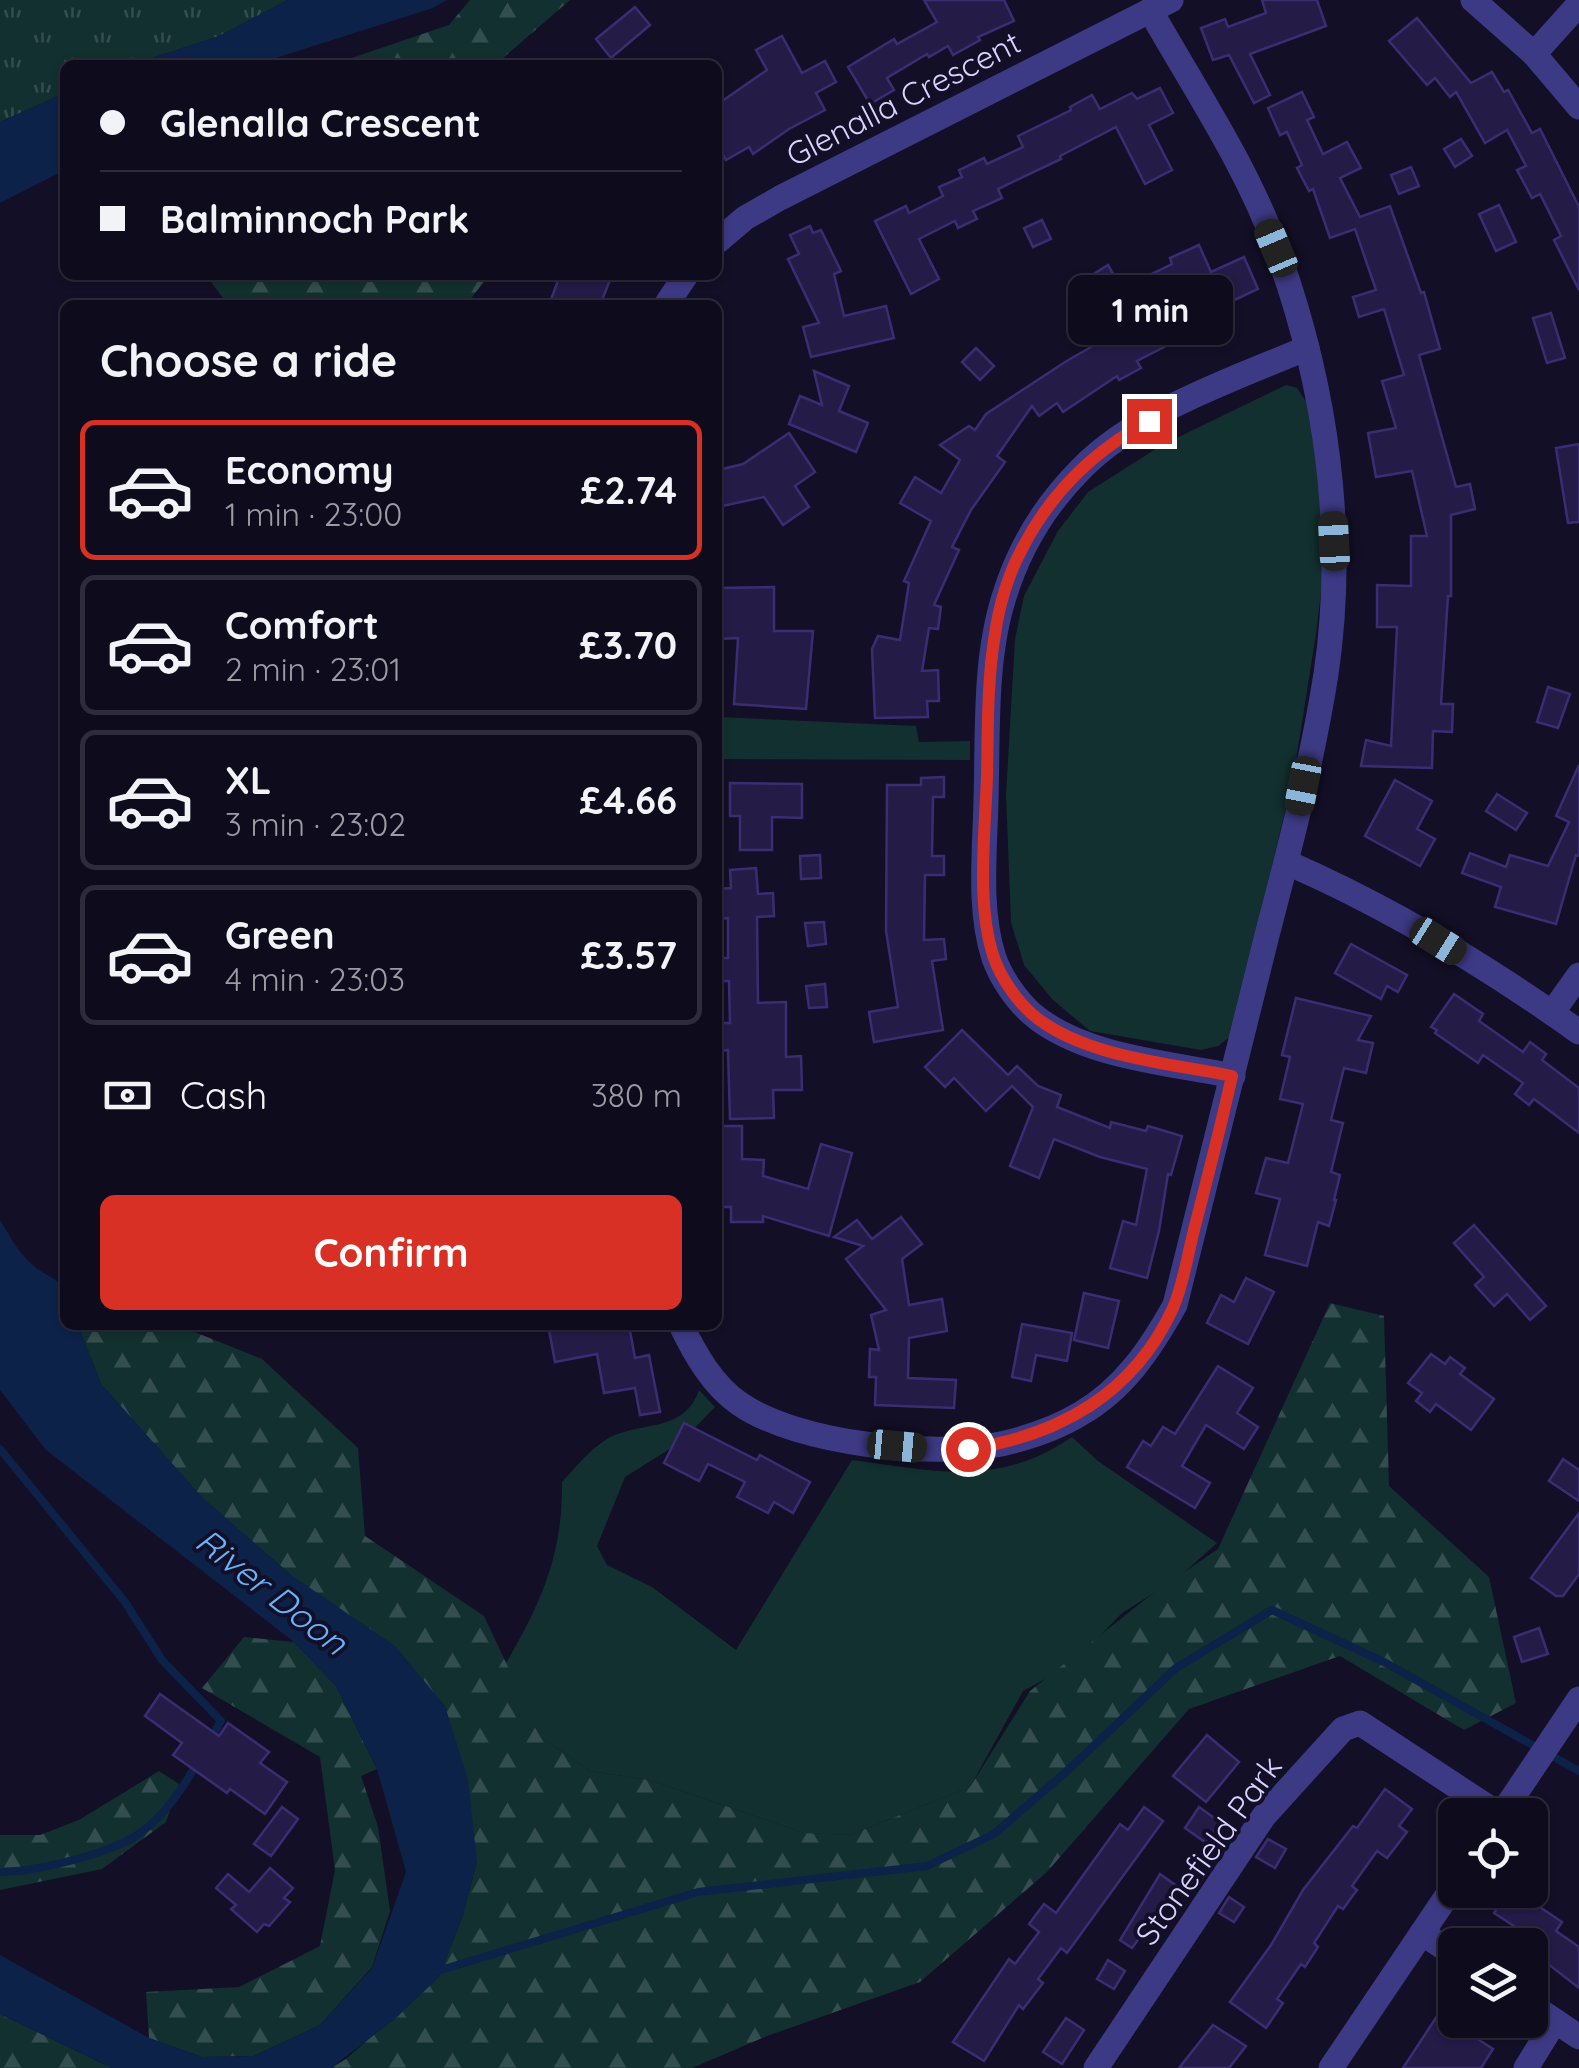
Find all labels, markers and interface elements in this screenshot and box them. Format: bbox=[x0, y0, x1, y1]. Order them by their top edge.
street label: Glenalla Crescent bbox=[779, 22, 1027, 174]
text: Glenalla Crescent bbox=[160, 99, 481, 147]
text: Balminnoch Park bbox=[160, 195, 469, 243]
car bbox=[1250, 215, 1302, 281]
callout: 1 min bbox=[1066, 276, 1232, 346]
text: 1 min bbox=[1112, 290, 1189, 330]
text: Choose a ride bbox=[100, 332, 397, 388]
route end bbox=[1127, 399, 1172, 444]
icon: car bbox=[105, 445, 195, 535]
text: Economy bbox=[225, 446, 394, 494]
text: £2.74 bbox=[581, 466, 677, 514]
text: 1 min · 23:00 bbox=[225, 494, 402, 534]
car bbox=[1317, 510, 1351, 572]
icon: car bbox=[105, 600, 195, 690]
text: Comfort bbox=[225, 601, 379, 649]
text: £3.70 bbox=[579, 621, 677, 669]
text: 2 min · 23:01 bbox=[225, 649, 401, 689]
car bbox=[1283, 754, 1323, 818]
icon: car bbox=[105, 755, 195, 845]
text: XL bbox=[225, 756, 271, 804]
text: £4.66 bbox=[579, 776, 677, 824]
text: 3 min · 23:02 bbox=[225, 804, 406, 844]
icon: car bbox=[105, 910, 195, 1000]
text: Green bbox=[225, 911, 335, 959]
car bbox=[1405, 912, 1471, 970]
text: £3.57 bbox=[581, 931, 677, 979]
text: 4 min · 23:03 bbox=[225, 959, 405, 999]
icon: cash bbox=[100, 1068, 155, 1123]
text: Cash bbox=[180, 1071, 267, 1119]
text: 380 m bbox=[591, 1075, 682, 1115]
button: Confirm bbox=[100, 1195, 682, 1310]
route start bbox=[946, 1427, 991, 1472]
car bbox=[866, 1428, 928, 1464]
water label: River Doon bbox=[188, 1518, 357, 1664]
street label: Stonefield Park bbox=[1126, 1748, 1290, 1952]
map controls bbox=[1438, 1798, 1548, 2038]
button: locate bbox=[1438, 1798, 1548, 1908]
button: layers bbox=[1438, 1928, 1548, 2038]

